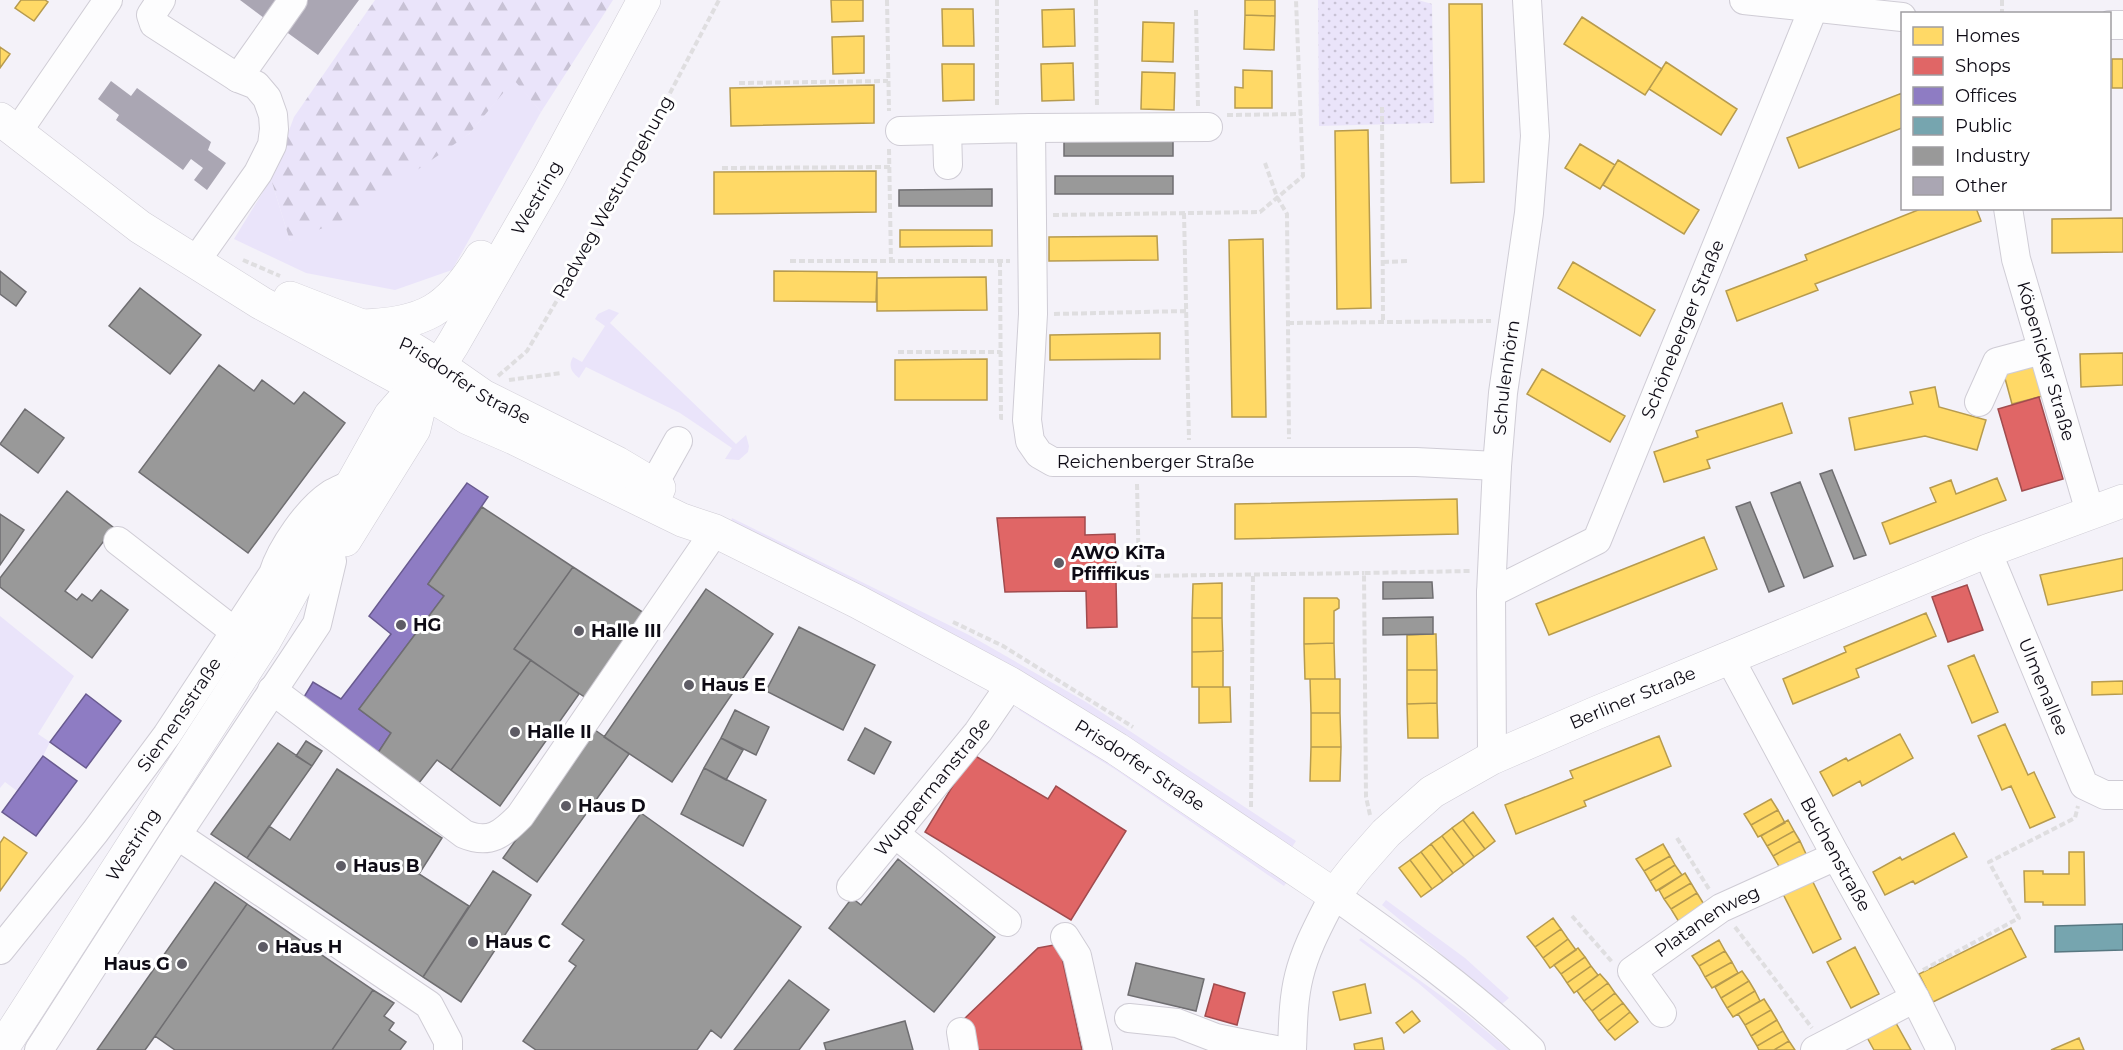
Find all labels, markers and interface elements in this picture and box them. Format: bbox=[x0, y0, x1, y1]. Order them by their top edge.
legend bbox=[1901, 12, 2111, 210]
text: Homes bbox=[1955, 25, 2020, 47]
text: Shops bbox=[1955, 55, 2011, 77]
text: Offices bbox=[1955, 85, 2017, 107]
street label: Radweg Westumgehung bbox=[548, 92, 678, 302]
text: Public bbox=[1955, 115, 2012, 137]
text: Industry bbox=[1955, 145, 2030, 167]
street label: Westring bbox=[507, 157, 567, 239]
text: Other bbox=[1955, 175, 2008, 197]
street label: Schöneberger Straße bbox=[1636, 236, 1729, 422]
street label: Köpenicker Straße bbox=[2012, 279, 2080, 444]
street label: Schulenhörn bbox=[1489, 319, 1524, 436]
street label: Prisdorfer Straße bbox=[395, 332, 535, 429]
street label: Reichenberger Straße bbox=[1057, 451, 1255, 473]
place label: AWO KiTa Pfiffikus bbox=[1070, 542, 1165, 585]
marker: AWO KiTa Pfiffikus bbox=[1052, 556, 1066, 570]
place label: HG bbox=[413, 614, 441, 636]
marker: HG bbox=[394, 618, 408, 632]
place label: Halle III bbox=[591, 620, 662, 642]
marker: Halle III bbox=[572, 624, 586, 638]
street label: Ulmenallee bbox=[2013, 635, 2073, 739]
street label: Siemensstraße bbox=[132, 653, 226, 776]
street label: Berliner Straße bbox=[1566, 662, 1699, 734]
place label: Haus E bbox=[701, 674, 766, 696]
marker: Haus E bbox=[682, 678, 696, 692]
street label: Wuppermanstraße bbox=[870, 714, 995, 861]
street label: Prisdorfer Straße bbox=[1071, 715, 1209, 816]
place label: Halle II bbox=[527, 721, 592, 743]
marker: Halle II bbox=[508, 725, 522, 739]
street label: Buchenstraße bbox=[1795, 793, 1876, 915]
place label: Haus D bbox=[578, 795, 646, 817]
marker: Haus D bbox=[559, 799, 573, 813]
street label: Westring bbox=[102, 804, 165, 885]
place label: Haus B bbox=[353, 855, 420, 877]
marker: Haus B bbox=[334, 859, 348, 873]
street label: Platanenweg bbox=[1651, 881, 1763, 962]
place label: Haus C bbox=[485, 931, 551, 953]
marker: Haus C bbox=[466, 935, 480, 949]
place label: Haus H bbox=[275, 936, 342, 958]
marker: Haus H bbox=[256, 940, 270, 954]
place label: Haus G bbox=[103, 953, 170, 975]
marker: Haus G bbox=[175, 957, 189, 971]

